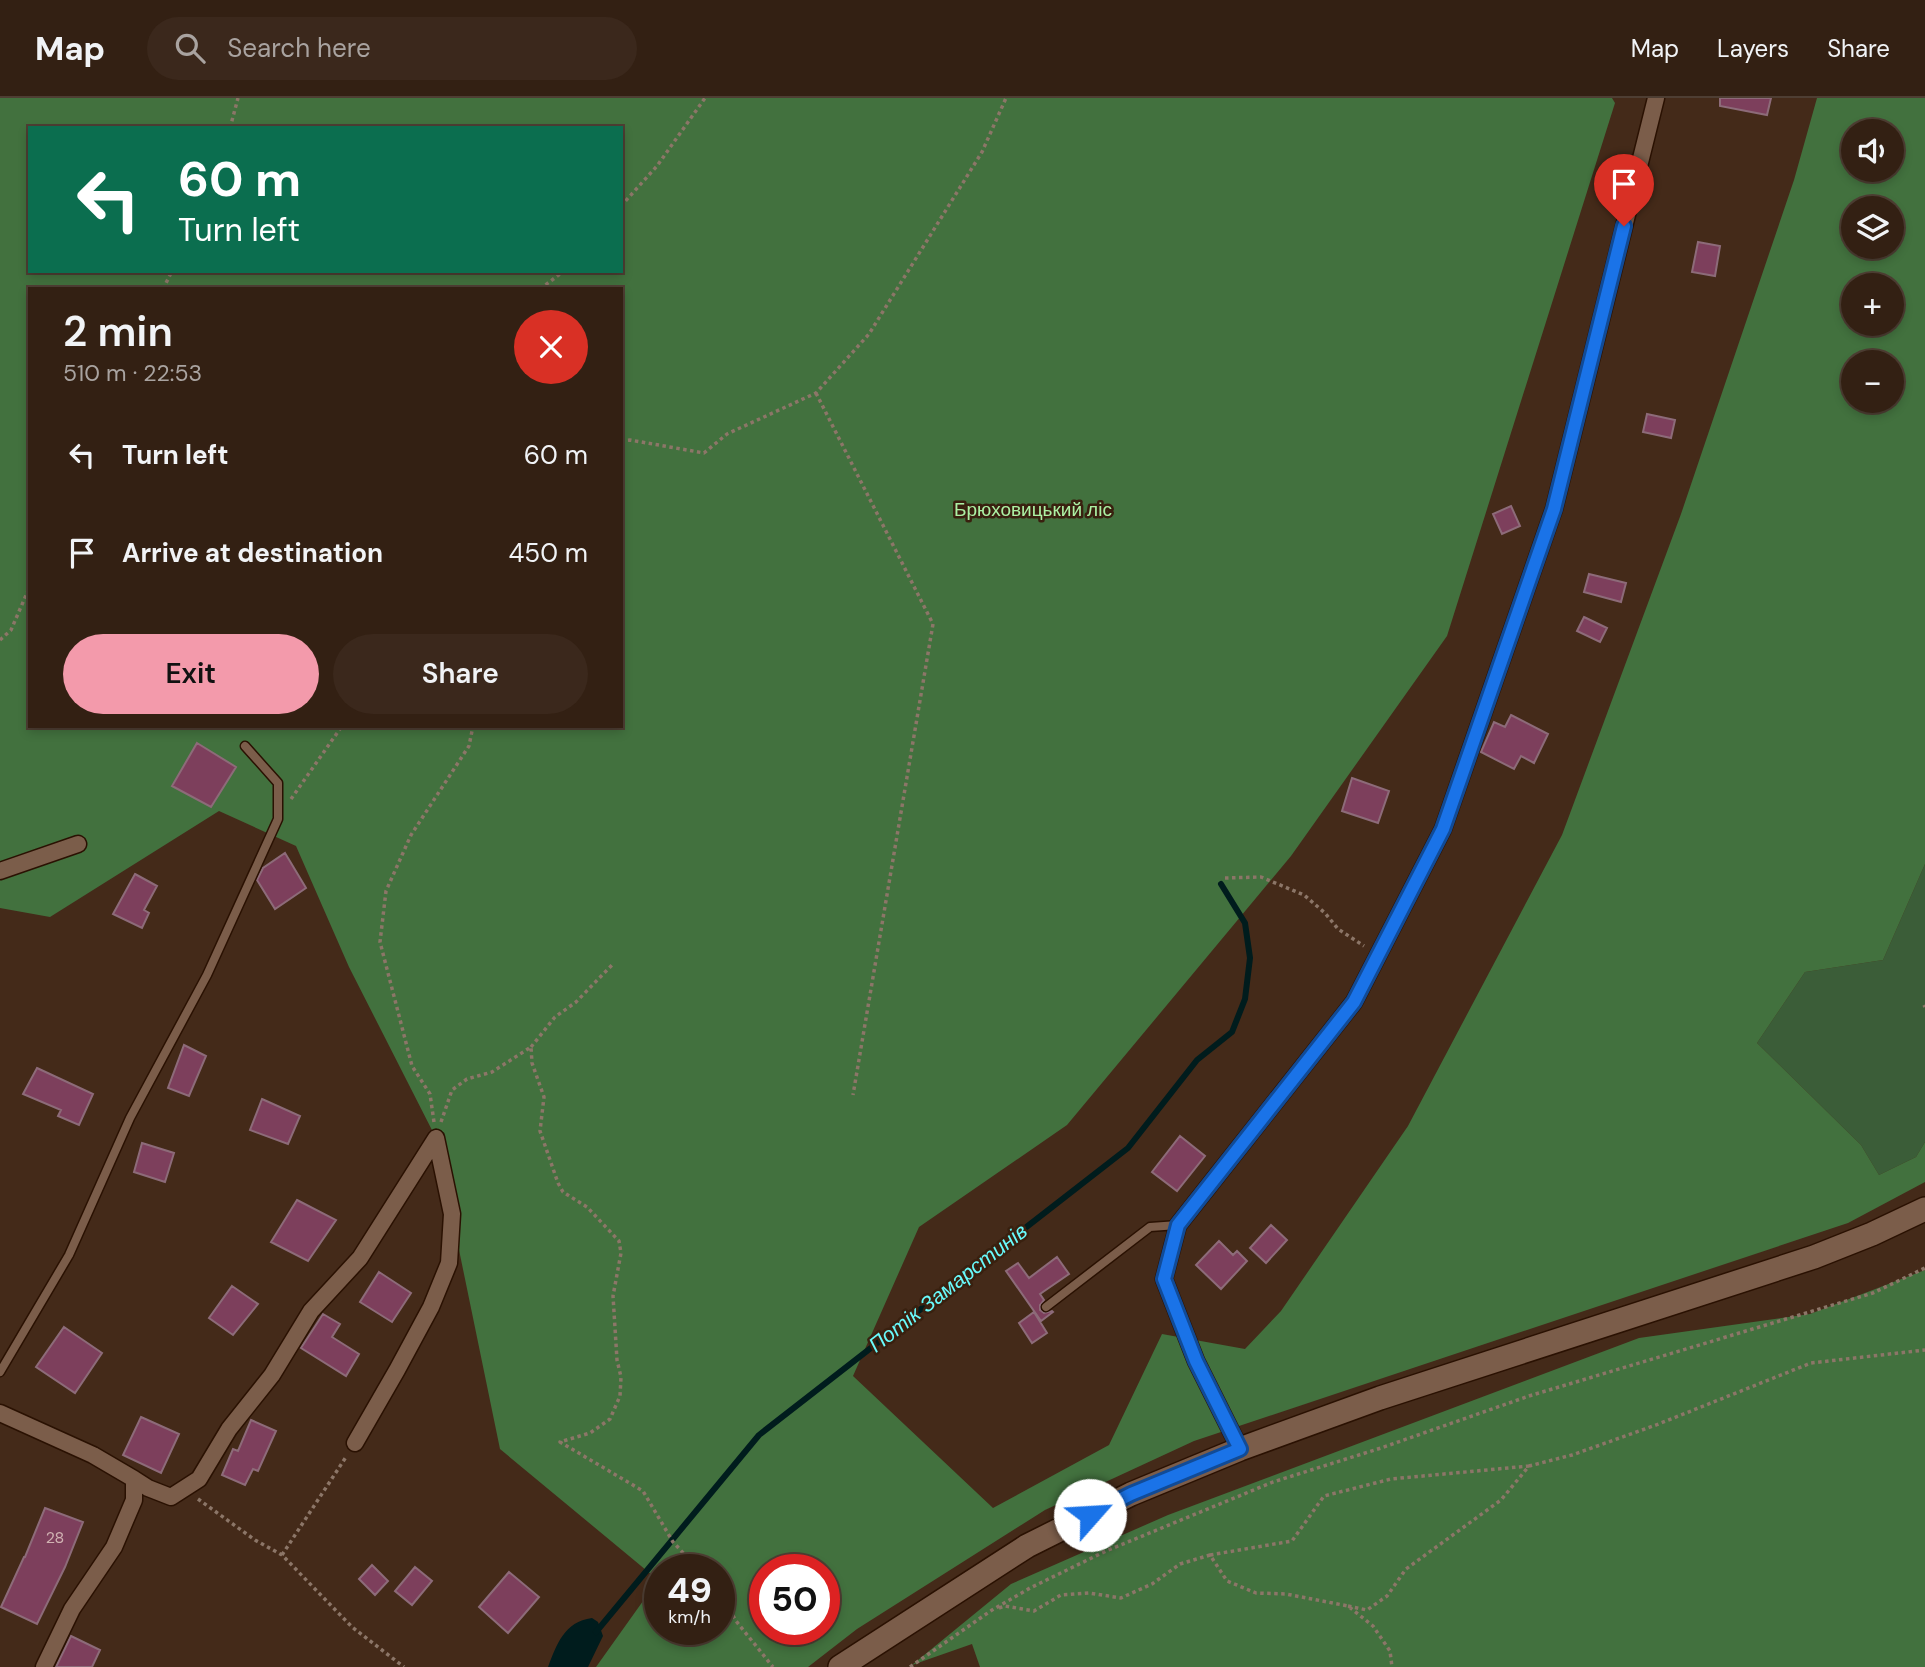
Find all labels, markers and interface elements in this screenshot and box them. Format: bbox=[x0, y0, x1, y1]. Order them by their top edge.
search box bbox=[147, 17, 637, 80]
text: Map bbox=[35, 27, 105, 70]
icon: search bbox=[171, 29, 209, 67]
text: Search here bbox=[227, 31, 371, 65]
text: Map bbox=[1631, 33, 1679, 64]
text: Layers bbox=[1717, 33, 1789, 64]
text: Share bbox=[1827, 33, 1890, 64]
map controls bbox=[1841, 119, 1904, 413]
button: sound bbox=[1841, 119, 1904, 182]
text: 60 m bbox=[178, 147, 301, 211]
icon: left bbox=[63, 154, 154, 245]
pin bbox=[1594, 154, 1654, 226]
icon: arrive bbox=[1605, 165, 1643, 203]
button: layers bbox=[1841, 196, 1904, 259]
text: Turn left bbox=[178, 209, 300, 251]
button: + bbox=[1841, 273, 1904, 336]
text: 2 min bbox=[63, 304, 173, 359]
button: close bbox=[514, 310, 588, 384]
button: − bbox=[1841, 350, 1904, 413]
text: 510 m · 22:53 bbox=[63, 358, 202, 388]
icon: left bbox=[63, 436, 101, 474]
text: Turn left bbox=[122, 438, 229, 472]
text: 60 m bbox=[524, 438, 588, 472]
park label: Брюховицький ліс bbox=[954, 497, 1112, 522]
icon: arrive bbox=[63, 534, 101, 572]
text: Arrive at destination bbox=[122, 536, 383, 570]
text: 450 m bbox=[508, 536, 588, 570]
button: Exit bbox=[63, 634, 319, 714]
button: Share bbox=[333, 634, 588, 714]
water label: Потік Замарстинів bbox=[863, 1217, 1033, 1359]
position arrow bbox=[1053, 1478, 1127, 1552]
house number: 28 bbox=[46, 1527, 64, 1548]
speed limit sign: 50 bbox=[749, 1554, 840, 1645]
text: 49 bbox=[667, 1567, 712, 1613]
text: km/h bbox=[668, 1605, 711, 1629]

